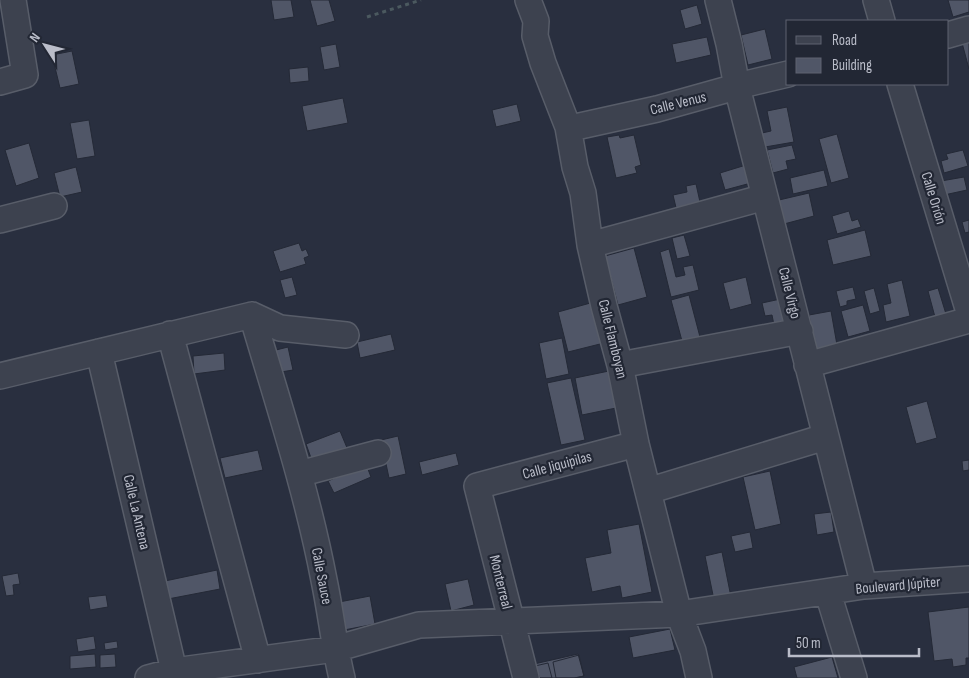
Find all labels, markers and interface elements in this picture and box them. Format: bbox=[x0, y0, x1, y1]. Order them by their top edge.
north arrow bbox=[20, 20, 70, 70]
legend bbox=[786, 20, 949, 85]
text: N bbox=[26, 30, 44, 46]
text: Road bbox=[832, 31, 857, 50]
text: Building bbox=[832, 56, 872, 75]
street label: Calle Venus bbox=[648, 87, 708, 120]
street label: Calle Orión bbox=[917, 170, 950, 227]
street label: Calle Virgo bbox=[774, 265, 805, 321]
street label: Calle Flamboyan bbox=[594, 298, 632, 381]
street label: Calle Jiquipilas bbox=[520, 447, 594, 484]
street label: Calle La Antena bbox=[119, 473, 154, 552]
street label: Calle Sauce bbox=[307, 546, 336, 606]
street label: Monterreal bbox=[485, 553, 516, 611]
street label: Boulevard Júpiter bbox=[855, 572, 942, 599]
scale bar bbox=[789, 626, 919, 658]
text: 50 m bbox=[796, 634, 821, 653]

